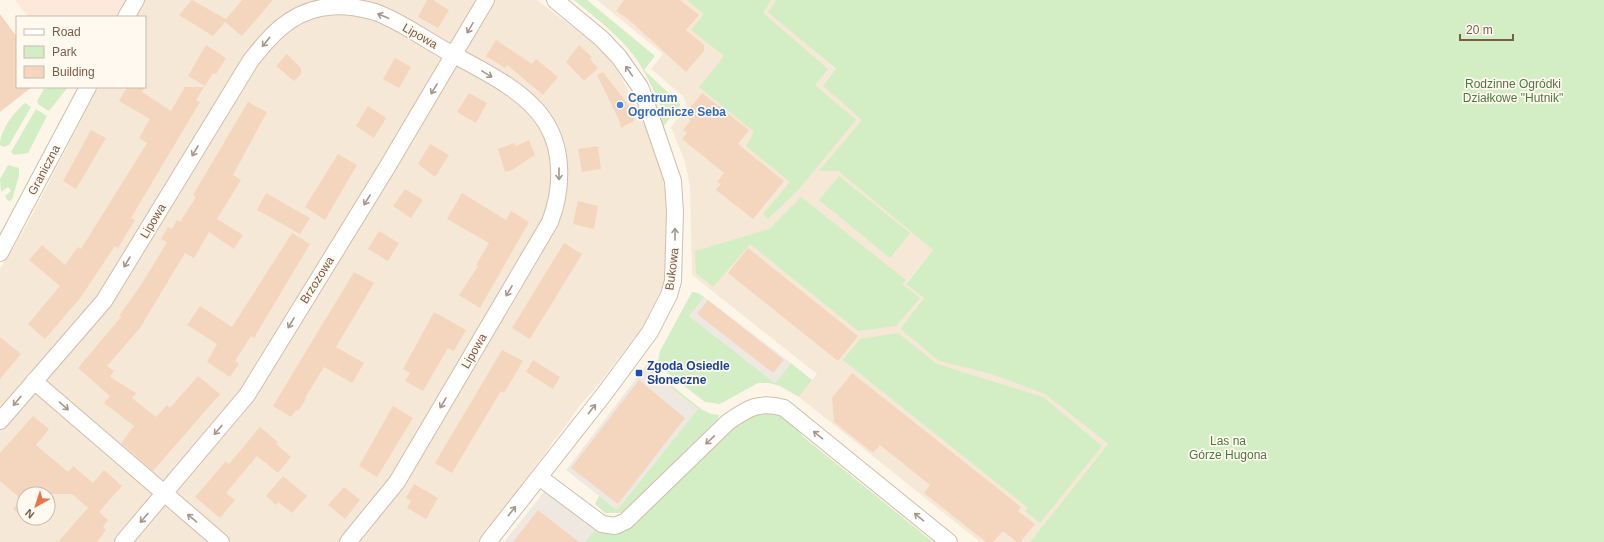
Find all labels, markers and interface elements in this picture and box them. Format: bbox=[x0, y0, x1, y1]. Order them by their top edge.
one-way arrow bbox=[377, 11, 389, 19]
legend bbox=[16, 16, 146, 88]
scale bar bbox=[1460, 16, 1513, 42]
street label: Lipowa bbox=[400, 20, 440, 52]
one-way arrow bbox=[465, 22, 473, 34]
text: 20 m bbox=[1466, 23, 1493, 37]
text: Road bbox=[52, 25, 81, 39]
one-way arrow bbox=[261, 36, 270, 47]
text: Park bbox=[52, 45, 78, 59]
text: Building bbox=[52, 65, 95, 79]
one-way arrow bbox=[625, 66, 633, 77]
one-way arrow bbox=[481, 71, 493, 79]
park label: Rodzinne Ogródki Działkowe "Hutnik" bbox=[1463, 77, 1563, 105]
one-way arrow bbox=[429, 83, 437, 95]
place label: Centrum Ogrodnicze Seba bbox=[628, 91, 726, 119]
marker: Centrum Ogrodnicze Seba bbox=[615, 100, 625, 110]
street label: Graniczna bbox=[25, 142, 63, 197]
one-way arrow bbox=[191, 145, 199, 157]
one-way arrow bbox=[555, 167, 563, 180]
one-way arrow bbox=[362, 194, 370, 206]
street label: Lipowa bbox=[137, 201, 169, 241]
one-way arrow bbox=[671, 228, 679, 241]
street label: Bukowa bbox=[662, 247, 682, 291]
street label: Brzozowa bbox=[297, 254, 337, 306]
one-way arrow bbox=[123, 256, 131, 268]
one-way arrow bbox=[505, 285, 513, 296]
one-way arrow bbox=[287, 317, 295, 329]
street label: Lipowa bbox=[458, 331, 490, 371]
place label: Zgoda Osiedle Słoneczne bbox=[647, 359, 730, 387]
marker: Zgoda Osiedle Słoneczne bbox=[634, 368, 644, 378]
one-way arrow bbox=[13, 396, 22, 406]
one-way arrow bbox=[439, 397, 447, 409]
one-way arrow bbox=[59, 402, 69, 411]
one-way arrow bbox=[588, 404, 597, 415]
one-way arrow bbox=[214, 424, 223, 435]
one-way arrow bbox=[813, 431, 823, 440]
park label: Las na Górze Hugona bbox=[1189, 434, 1267, 462]
one-way arrow bbox=[705, 435, 715, 444]
north arrow bbox=[16, 486, 56, 526]
one-way arrow bbox=[507, 506, 516, 517]
text: N bbox=[23, 507, 37, 521]
one-way arrow bbox=[139, 513, 148, 524]
one-way arrow bbox=[914, 513, 924, 522]
one-way arrow bbox=[187, 514, 198, 523]

